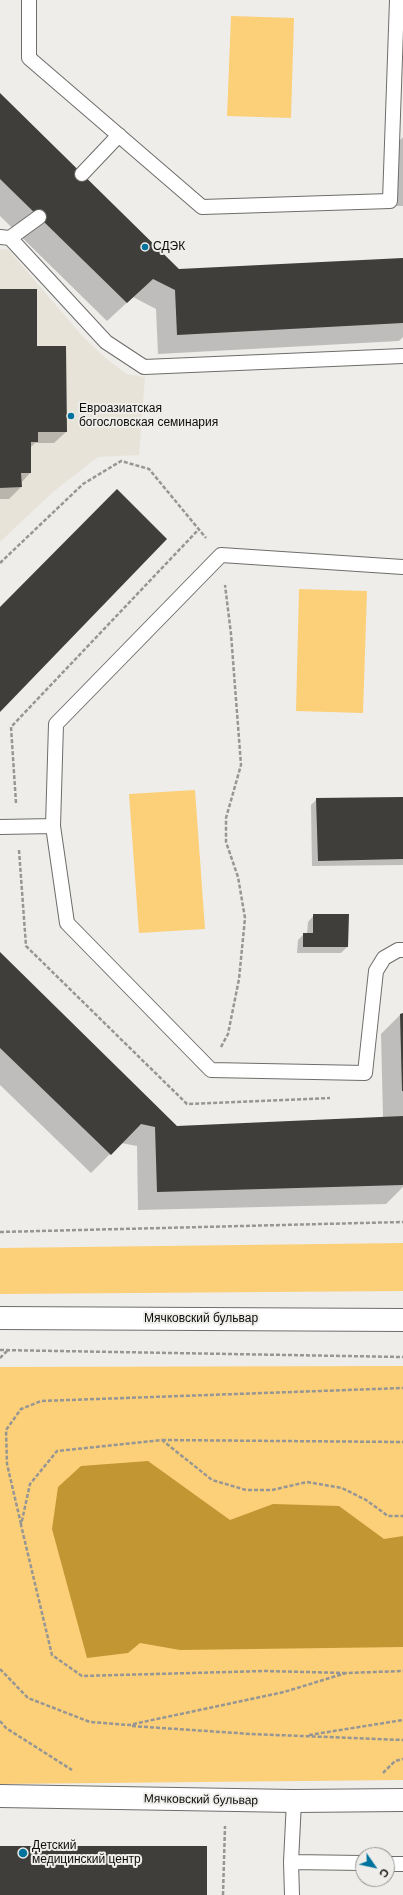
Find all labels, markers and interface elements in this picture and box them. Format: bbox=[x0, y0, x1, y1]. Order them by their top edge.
place label: СДЭК bbox=[153, 240, 185, 254]
marker: СДЭК bbox=[140, 242, 150, 252]
place label: Евроазиатская богословская семинария bbox=[79, 402, 218, 430]
marker: Евроазиатская богословская семинария bbox=[66, 411, 76, 421]
street label: Мячковский бульвар bbox=[144, 1312, 258, 1326]
street label: Мячковский бульвар bbox=[144, 1792, 258, 1808]
place label: Детский медицинский центр bbox=[32, 1839, 141, 1867]
marker: Детский медицинский центр bbox=[17, 1847, 29, 1859]
north arrow bbox=[355, 1847, 395, 1887]
text: С bbox=[377, 1866, 391, 1880]

